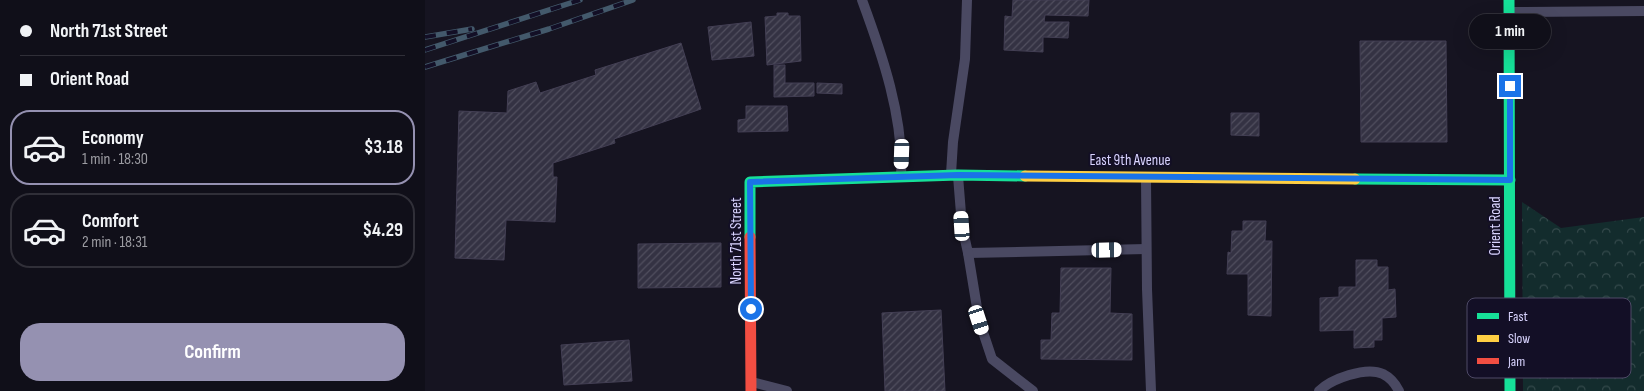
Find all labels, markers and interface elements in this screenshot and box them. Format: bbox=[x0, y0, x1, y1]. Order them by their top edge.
callout: 1 min bbox=[1469, 13, 1551, 48]
text: North 71st Street bbox=[50, 20, 168, 43]
text: 1 min bbox=[1495, 22, 1525, 41]
text: Orient Road bbox=[50, 68, 129, 91]
route end bbox=[1499, 75, 1521, 97]
icon: car bbox=[22, 125, 67, 170]
text: Economy bbox=[82, 127, 144, 150]
text: $3.18 bbox=[364, 136, 403, 159]
car bbox=[893, 139, 910, 169]
text: 1 min · 18:30 bbox=[82, 150, 148, 169]
street label: East 9th Avenue bbox=[1090, 151, 1170, 170]
street label: North 71st Street bbox=[727, 197, 746, 285]
street label: Orient Road bbox=[1486, 197, 1505, 256]
icon: car bbox=[22, 208, 67, 253]
text: Comfort bbox=[82, 210, 139, 233]
car bbox=[953, 211, 970, 241]
text: $4.29 bbox=[362, 219, 403, 242]
text: 2 min · 18:31 bbox=[82, 233, 147, 252]
car bbox=[1091, 242, 1122, 258]
route start bbox=[740, 298, 762, 320]
legend bbox=[1467, 298, 1631, 378]
car bbox=[967, 303, 990, 337]
text: Fast bbox=[1508, 308, 1528, 325]
button: Confirm bbox=[20, 323, 405, 381]
text: Slow bbox=[1508, 330, 1530, 347]
text: Jam bbox=[1507, 353, 1525, 370]

